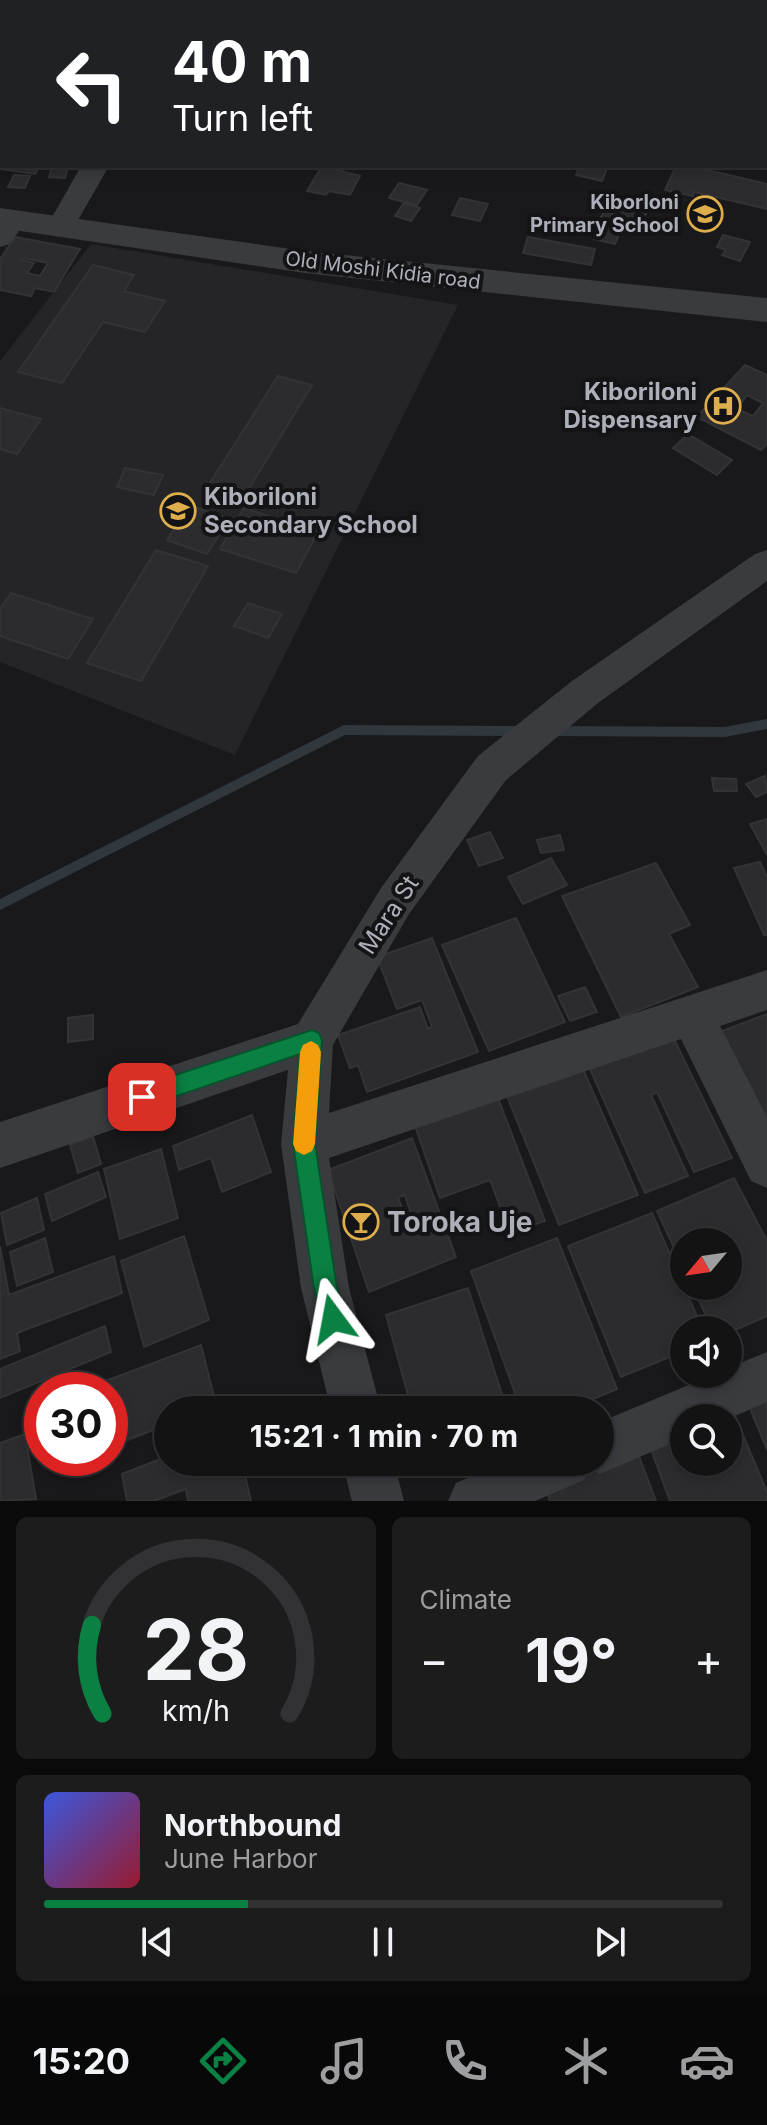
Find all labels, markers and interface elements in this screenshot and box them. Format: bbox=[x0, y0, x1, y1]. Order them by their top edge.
text: 40 m bbox=[172, 28, 312, 96]
icon: left bbox=[40, 32, 144, 136]
text: Turn left bbox=[172, 96, 313, 140]
place label: Kiborloni Primary School bbox=[530, 190, 679, 237]
school or university icon: Kiborloni Primary School bbox=[686, 195, 724, 233]
street label: Old Moshi Kidia road bbox=[284, 246, 482, 294]
place label: Kiboriloni Dispensary bbox=[563, 377, 698, 434]
hospital icon: Kiboriloni Dispensary bbox=[704, 387, 742, 425]
place label: Kiboriloni Secondary School bbox=[204, 482, 418, 539]
school or university icon: Kiboriloni Secondary School bbox=[159, 492, 197, 530]
street label: Mara St bbox=[353, 870, 425, 959]
pin bbox=[108, 1063, 176, 1131]
icon: arrive bbox=[120, 1075, 164, 1119]
bar icon: Toroka Uje bbox=[342, 1203, 380, 1241]
place label: Toroka Uje bbox=[387, 1205, 532, 1239]
north arrow bbox=[670, 1228, 742, 1300]
map controls bbox=[670, 1228, 742, 1476]
position arrow bbox=[291, 1277, 375, 1361]
button: sound bbox=[670, 1316, 742, 1388]
speed limit sign: 30 bbox=[24, 1372, 128, 1476]
button: search bbox=[670, 1404, 742, 1476]
text: 15:21 · 1 min · 70 m bbox=[250, 1418, 518, 1454]
text: Climate bbox=[420, 1584, 512, 1615]
text: 28 bbox=[142, 1599, 249, 1700]
text: 19° bbox=[525, 1624, 617, 1696]
text: − bbox=[420, 1633, 449, 1687]
text: + bbox=[694, 1633, 723, 1687]
text: km/h bbox=[162, 1693, 230, 1728]
text: Northbound bbox=[164, 1807, 341, 1843]
text: June Harbor bbox=[164, 1843, 317, 1874]
icon: previous bbox=[135, 1920, 179, 1964]
icon: pause bbox=[361, 1920, 405, 1964]
icon: next bbox=[588, 1920, 632, 1964]
icon: directions bbox=[195, 2033, 251, 2089]
icon: music bbox=[316, 2033, 372, 2089]
icon: phone bbox=[437, 2033, 493, 2089]
icon: climate bbox=[558, 2033, 614, 2089]
icon: car bbox=[679, 2033, 735, 2089]
text: 15:20 bbox=[32, 2039, 130, 2083]

